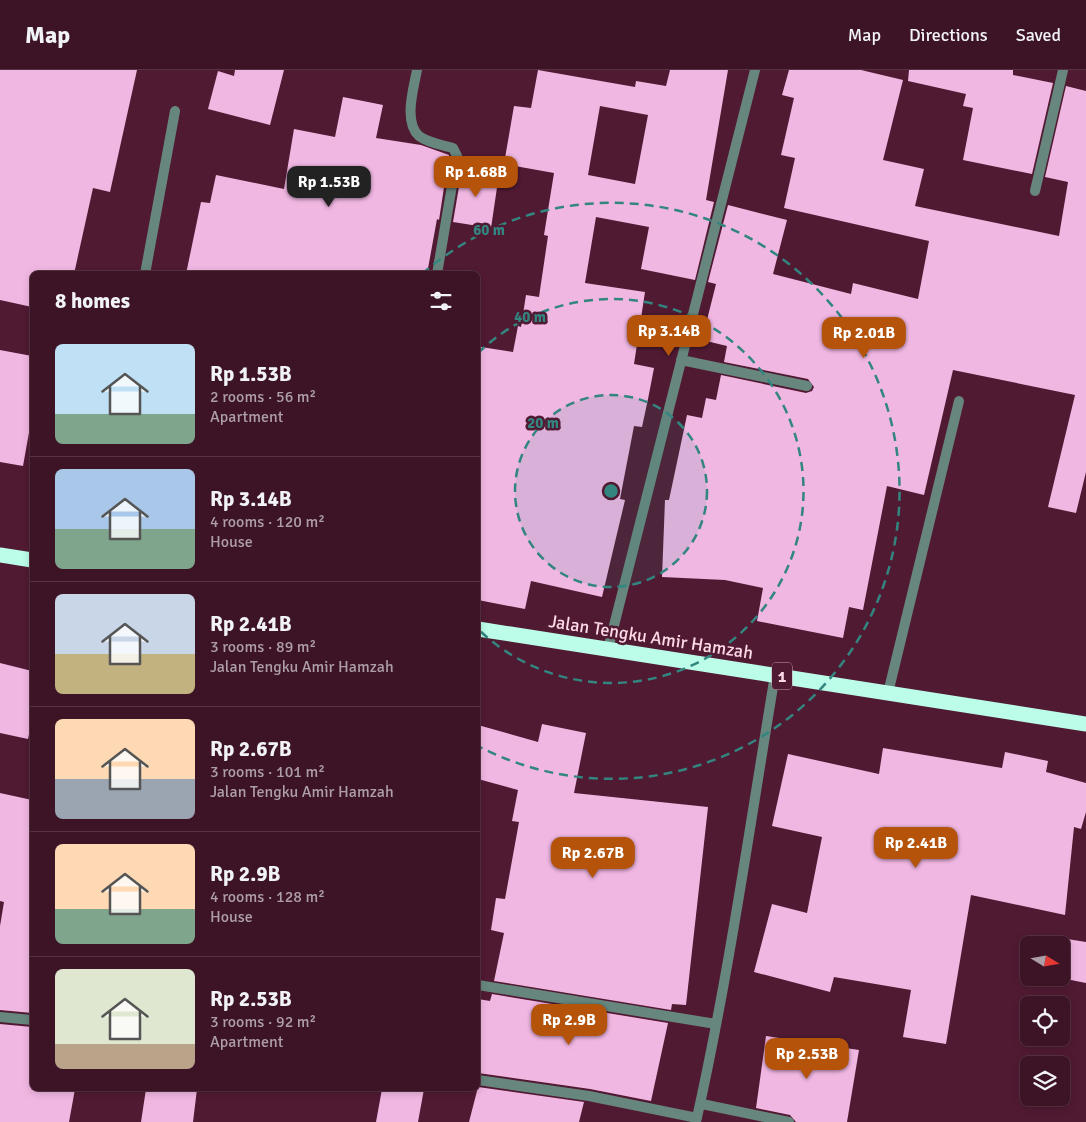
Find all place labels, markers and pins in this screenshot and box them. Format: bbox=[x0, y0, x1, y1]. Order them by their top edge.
pin: Rp 1.68B bbox=[424, 156, 528, 198]
pin: Rp 1.53B bbox=[277, 166, 381, 208]
pin: Rp 3.14B bbox=[617, 314, 721, 357]
pin: Rp 2.01B bbox=[812, 316, 916, 359]
centre of rings bbox=[602, 482, 620, 500]
pin: Rp 2.41B bbox=[864, 826, 968, 869]
pin: Rp 2.67B bbox=[541, 836, 645, 879]
pin: Rp 2.9B bbox=[523, 1004, 615, 1046]
pin: Rp 2.53B bbox=[755, 1038, 859, 1080]

